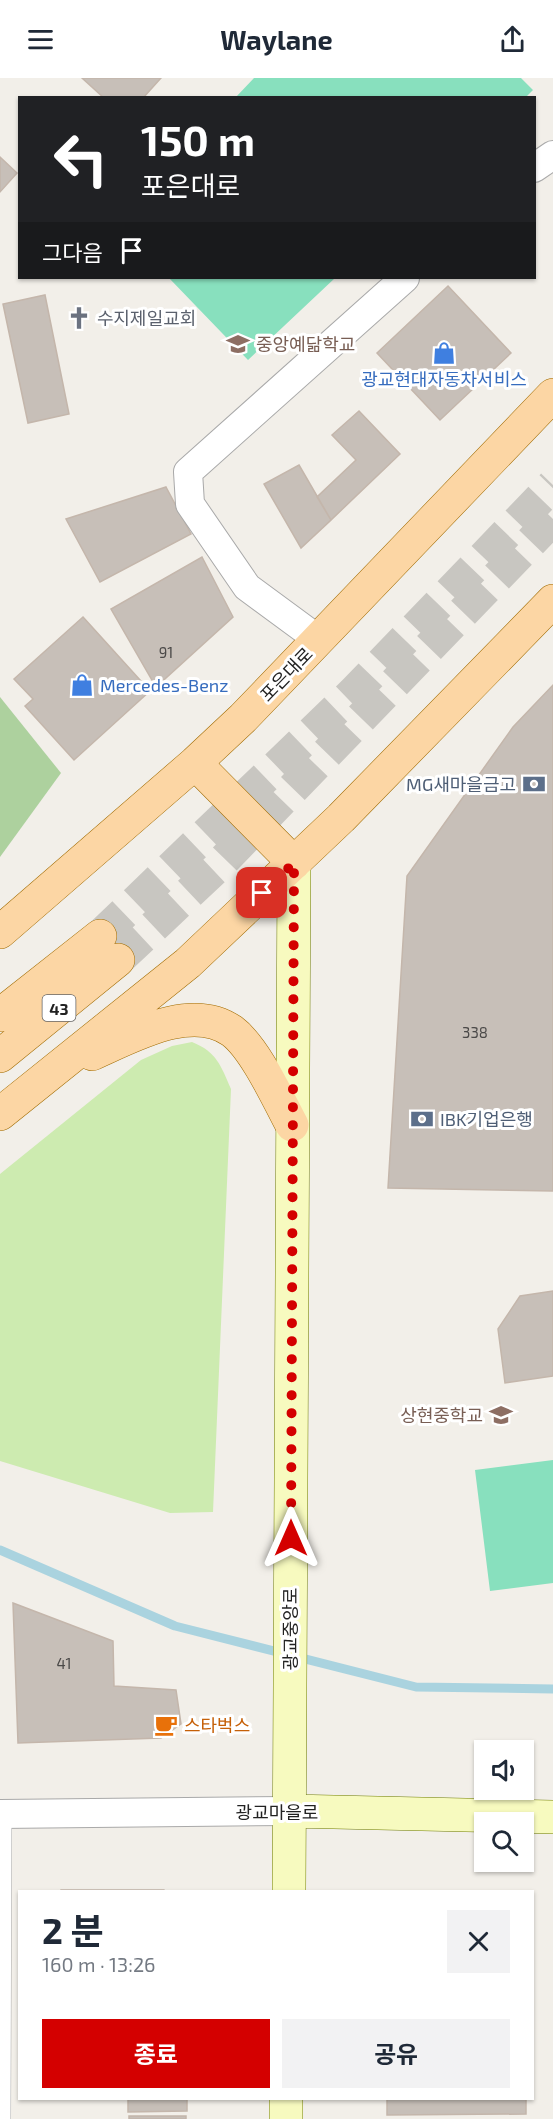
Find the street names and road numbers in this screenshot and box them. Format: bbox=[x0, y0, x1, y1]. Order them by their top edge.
street label: 포은대로 bbox=[255, 643, 317, 705]
road number: 43 bbox=[42, 995, 76, 1021]
street label: 광교중앙로 bbox=[279, 1588, 301, 1670]
street label: 광교마을로 bbox=[236, 1801, 318, 1823]

